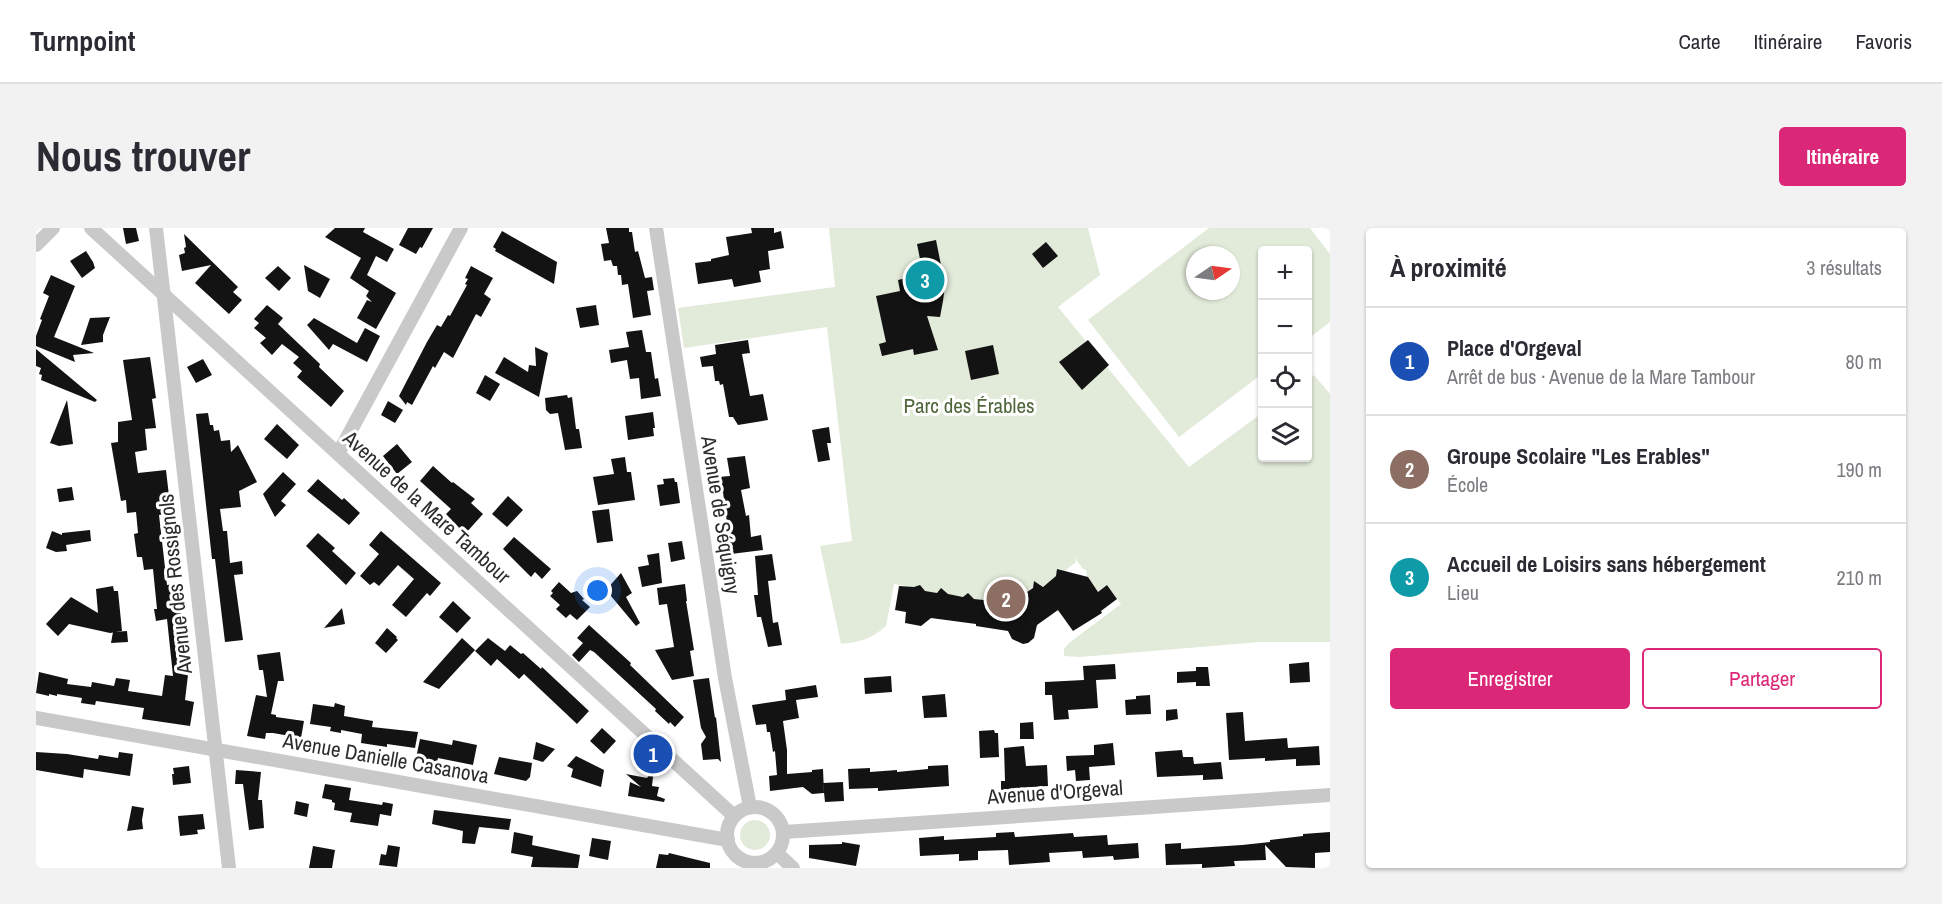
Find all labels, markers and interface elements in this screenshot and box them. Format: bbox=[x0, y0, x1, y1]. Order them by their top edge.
text: Turnpoint bbox=[30, 22, 135, 60]
text: Carte bbox=[1678, 27, 1721, 56]
text: Itinéraire bbox=[1754, 27, 1822, 56]
text: Favoris bbox=[1855, 27, 1912, 56]
button: Itinéraire bbox=[1779, 127, 1906, 186]
text: Nous trouver bbox=[36, 128, 250, 184]
north arrow bbox=[1186, 246, 1240, 300]
map controls bbox=[1258, 246, 1312, 462]
button: + bbox=[1258, 246, 1312, 300]
text: À proximité bbox=[1390, 250, 1507, 285]
text: 3 résultats bbox=[1806, 254, 1882, 281]
pin: 3 bbox=[906, 257, 944, 302]
button: − bbox=[1258, 300, 1312, 354]
text: Place d'Orgeval bbox=[1447, 333, 1582, 363]
text: 1 bbox=[1405, 348, 1414, 375]
text: 80 m bbox=[1846, 348, 1882, 375]
button: locate bbox=[1258, 354, 1312, 408]
text: Arrêt de bus · Avenue de la Mare Tambour bbox=[1447, 363, 1755, 390]
park label: Parc des Érables bbox=[903, 391, 1035, 420]
button: layers bbox=[1258, 408, 1312, 462]
street label: Avenue de la Mare Tambour bbox=[336, 423, 517, 590]
street label: Avenue de Séquigny bbox=[694, 433, 748, 596]
text: Groupe Scolaire "Les Erables" bbox=[1447, 441, 1710, 471]
text: 2 bbox=[1405, 456, 1414, 483]
text: 190 m bbox=[1836, 456, 1882, 483]
text: École bbox=[1447, 471, 1488, 498]
street label: Avenue des Rossignols bbox=[151, 493, 199, 676]
text: Accueil de Loisirs sans hébergement bbox=[1447, 549, 1766, 579]
text: 3 bbox=[1405, 564, 1414, 591]
text: 210 m bbox=[1836, 564, 1882, 591]
your location bbox=[583, 576, 612, 605]
pin: 2 bbox=[986, 576, 1026, 622]
text: Lieu bbox=[1447, 579, 1479, 606]
button: Enregistrer bbox=[1390, 648, 1630, 709]
button: Partager bbox=[1642, 648, 1882, 709]
street label: Avenue Danielle Casanova bbox=[280, 725, 492, 790]
pin: 1 bbox=[634, 732, 672, 776]
street label: Avenue d'Orgeval bbox=[985, 773, 1124, 811]

